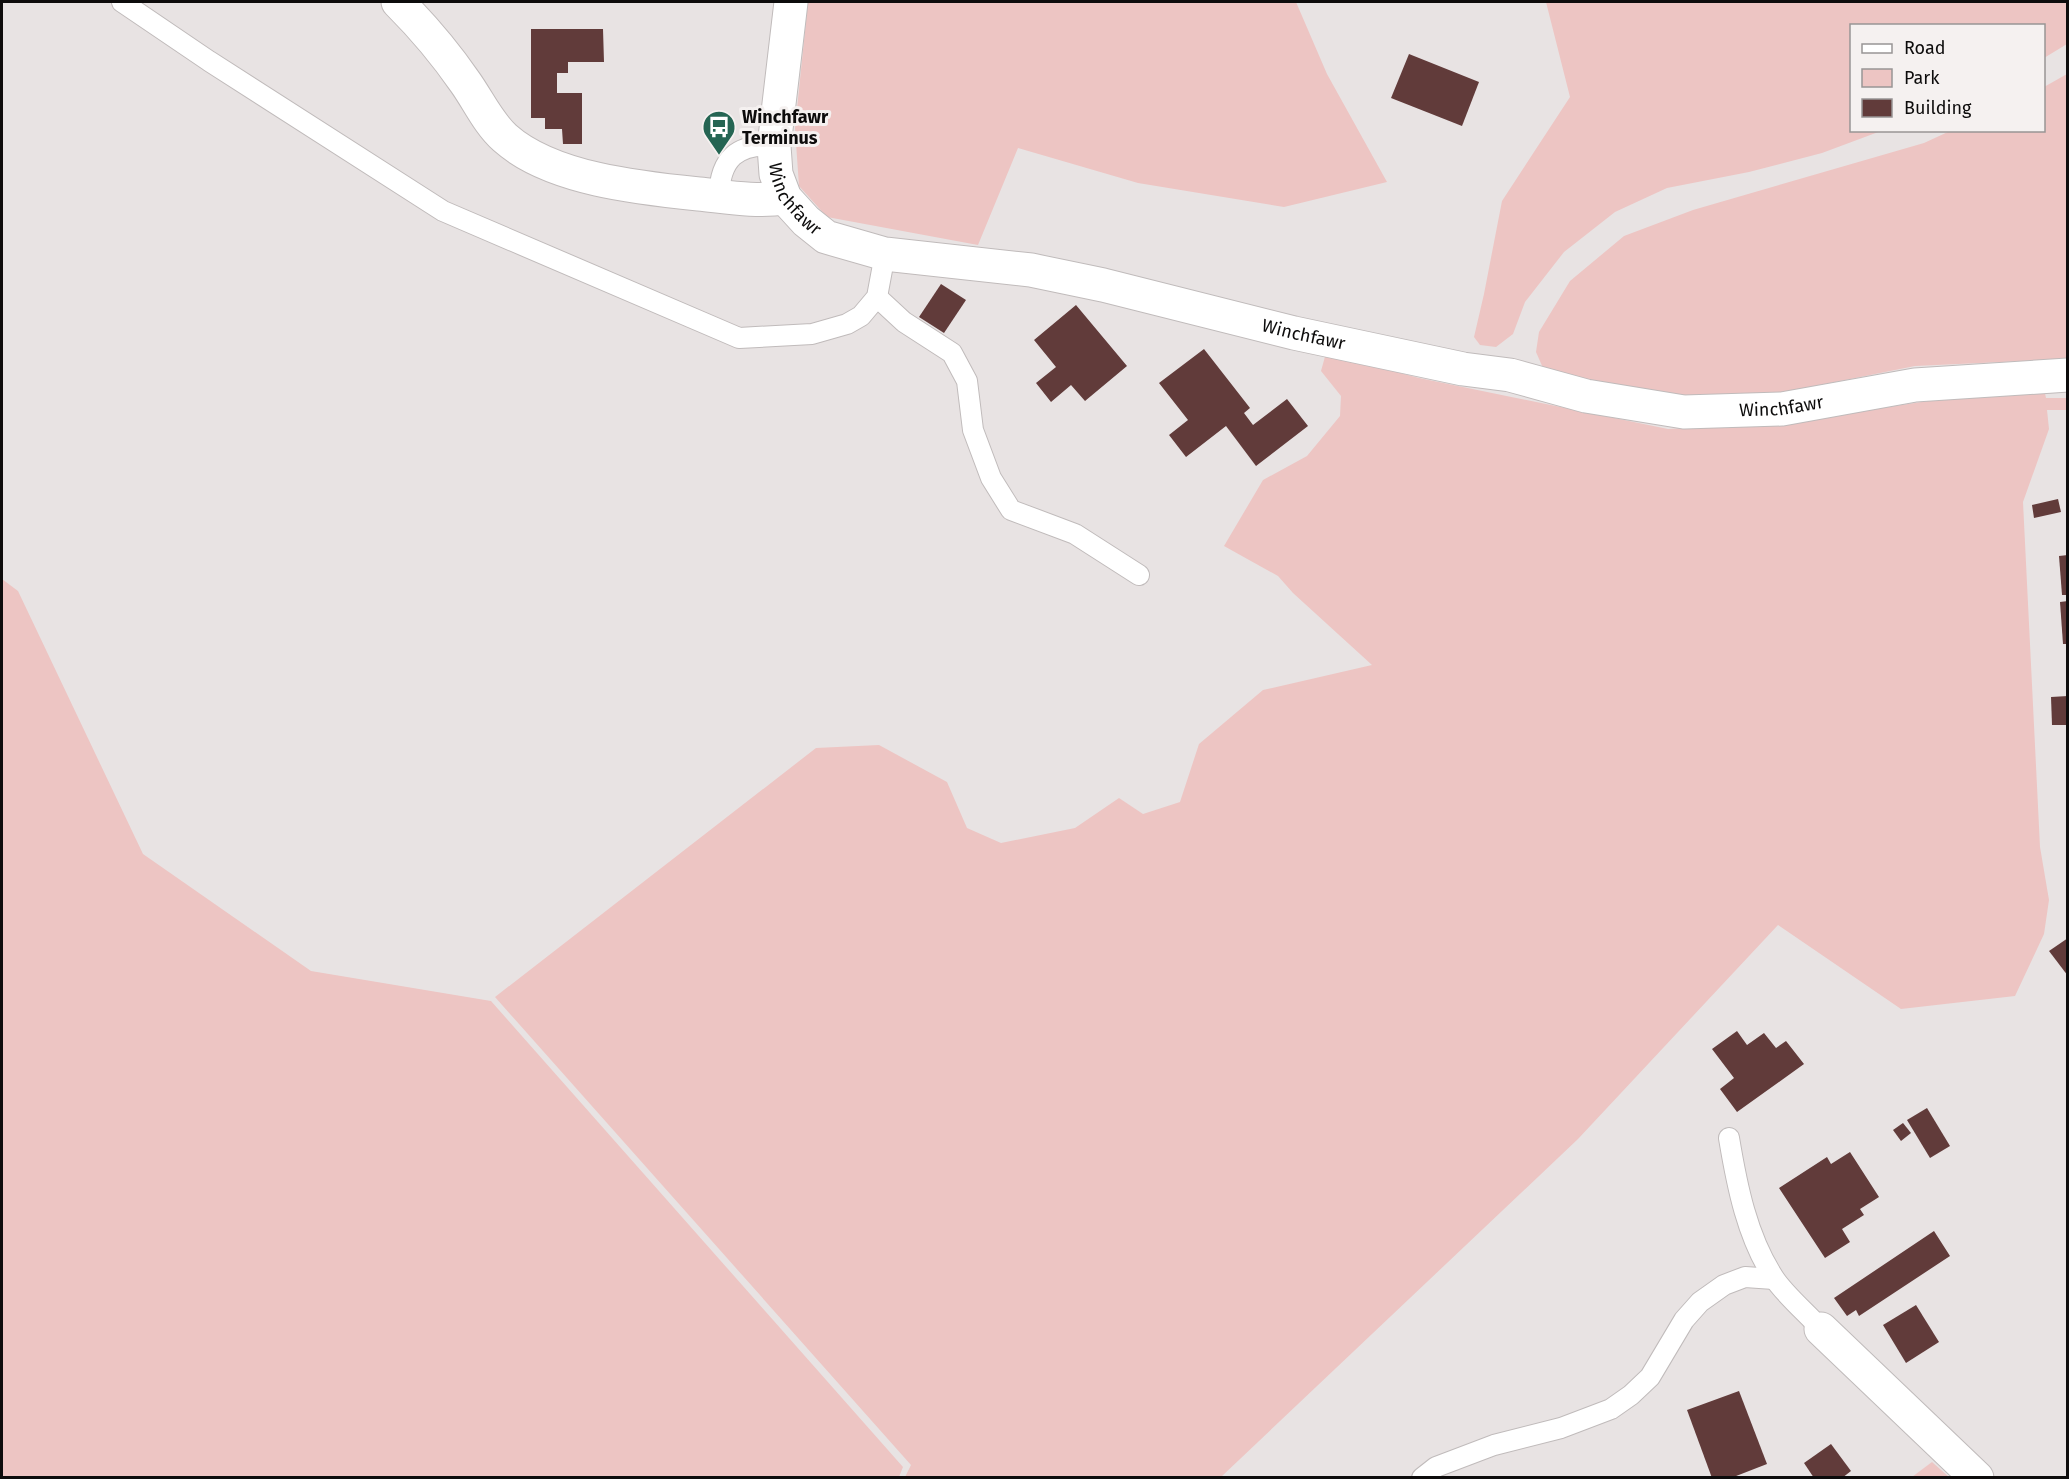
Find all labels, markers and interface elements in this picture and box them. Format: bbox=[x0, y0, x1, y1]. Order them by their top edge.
legend bbox=[1850, 24, 2045, 132]
text: Road bbox=[1904, 37, 1946, 59]
text: Park bbox=[1904, 67, 1940, 89]
text: Building bbox=[1904, 97, 1972, 119]
place label: Winchfawr Terminus bbox=[742, 106, 829, 149]
bus stop icon: Winchfawr Terminus bbox=[701, 109, 737, 156]
street label: Winchfawr bbox=[764, 162, 826, 240]
street label: Winchfawr bbox=[1260, 314, 1347, 355]
street label: Winchfawr bbox=[1739, 391, 1825, 421]

